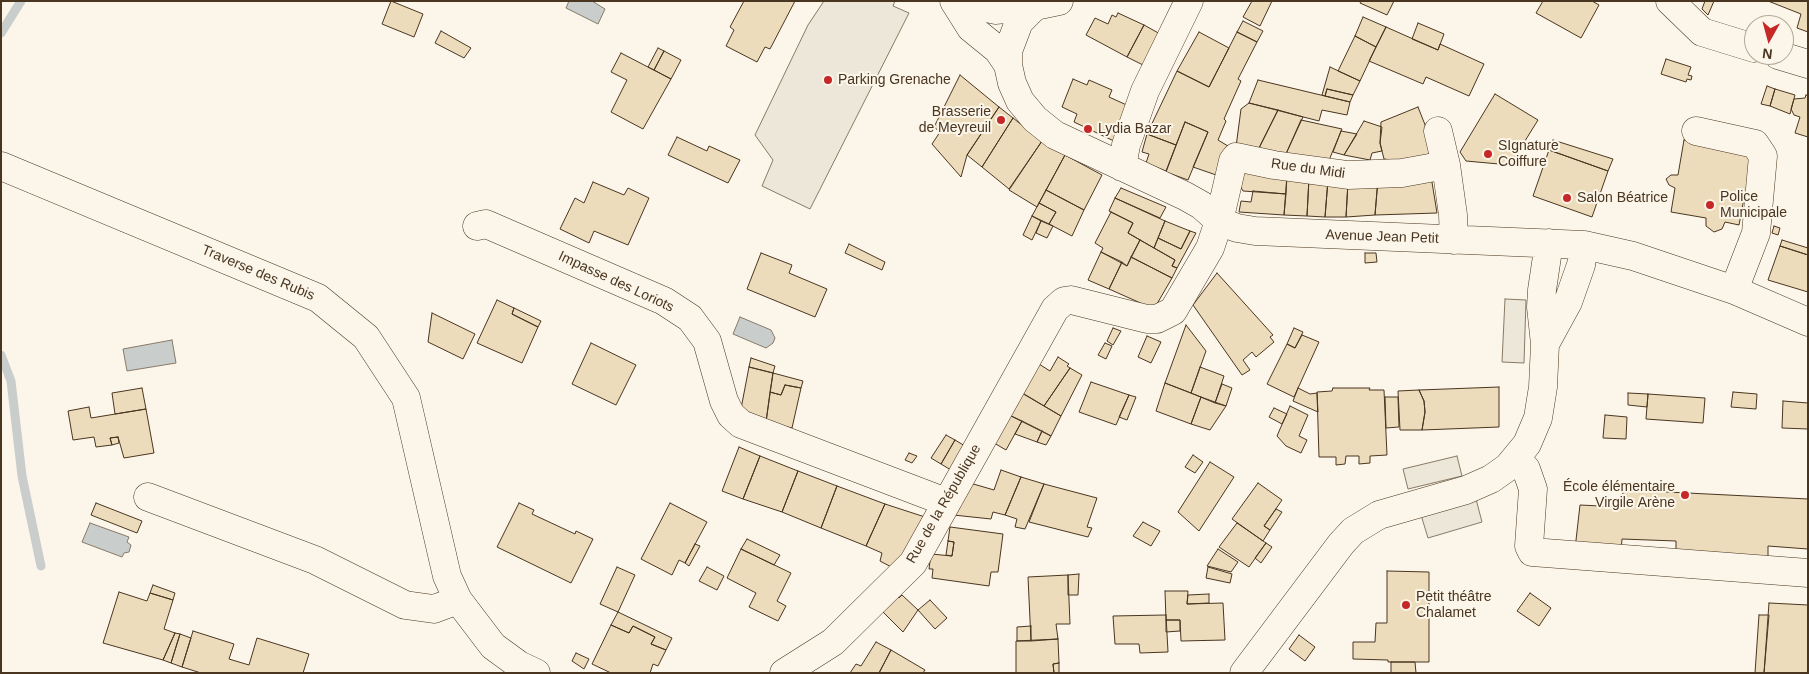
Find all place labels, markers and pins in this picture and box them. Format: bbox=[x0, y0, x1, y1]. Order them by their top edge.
place label: Parking Grenache bbox=[838, 72, 951, 88]
marker: Parking Grenache bbox=[822, 74, 834, 86]
place label: Brasserie de Meyreuil bbox=[919, 104, 991, 136]
marker: Brasserie de Meyreuil bbox=[995, 114, 1007, 126]
place label: Lydia Bazar bbox=[1098, 121, 1171, 137]
marker: Lydia Bazar bbox=[1082, 123, 1094, 135]
place label: SIgnature Coiffure bbox=[1498, 138, 1559, 170]
marker: SIgnature Coiffure bbox=[1482, 148, 1494, 160]
place label: Police Municipale bbox=[1720, 189, 1787, 222]
place label: Salon Béatrice bbox=[1577, 190, 1668, 206]
marker: Salon Béatrice bbox=[1561, 192, 1573, 204]
marker: Police Municipale bbox=[1704, 199, 1716, 211]
place label: École élémentaire Virgile Arène bbox=[1563, 479, 1675, 512]
marker: École élémentaire Virgile Arène bbox=[1679, 489, 1691, 501]
place label: Petit théâtre Chalamet bbox=[1416, 589, 1491, 622]
marker: Petit théâtre Chalamet bbox=[1400, 599, 1412, 611]

